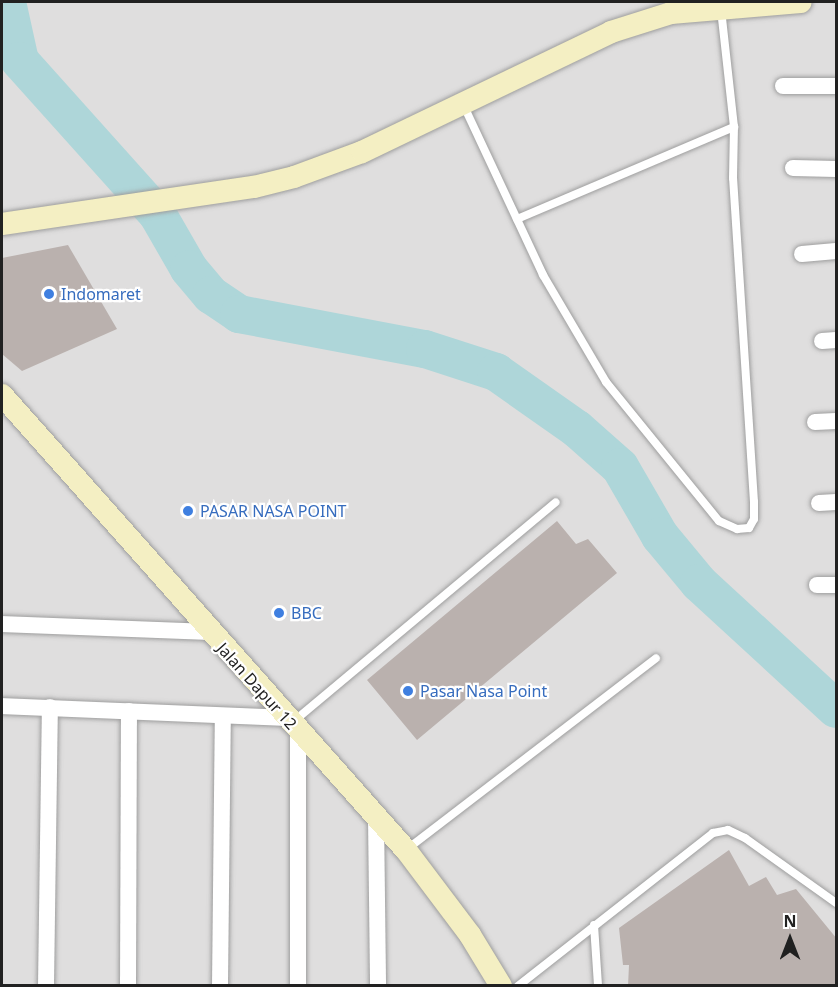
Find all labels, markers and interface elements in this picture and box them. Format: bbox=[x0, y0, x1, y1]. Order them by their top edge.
place label: Indomaret bbox=[61, 284, 141, 304]
marker: Indomaret bbox=[42, 287, 56, 301]
place label: PASAR NASA POINT bbox=[200, 501, 346, 521]
marker: PASAR NASA POINT bbox=[181, 504, 195, 518]
place label: BBC bbox=[291, 603, 322, 623]
marker: BBC bbox=[272, 606, 286, 620]
street label: Jalan Dapur 12 bbox=[213, 639, 301, 733]
place label: Pasar Nasa Point bbox=[420, 681, 547, 701]
marker: Pasar Nasa Point bbox=[401, 684, 415, 698]
north arrow bbox=[760, 909, 820, 969]
text: N bbox=[783, 910, 797, 932]

